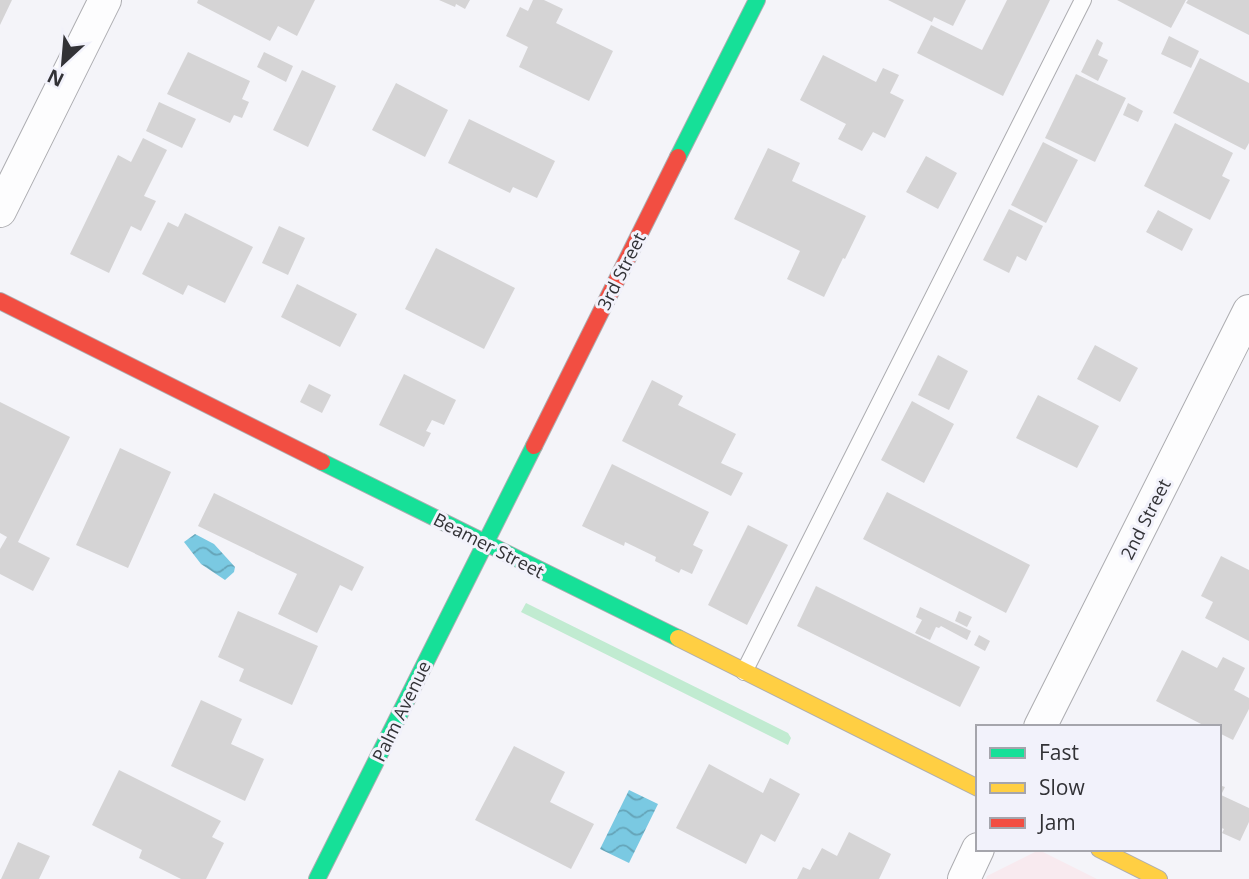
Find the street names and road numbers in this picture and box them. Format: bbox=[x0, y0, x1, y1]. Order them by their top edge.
street label: 3rd Street bbox=[591, 228, 651, 314]
street label: 2nd Street bbox=[1114, 475, 1176, 563]
street label: Beamer Street bbox=[430, 507, 548, 583]
street label: Palm Avenue bbox=[366, 657, 436, 765]

